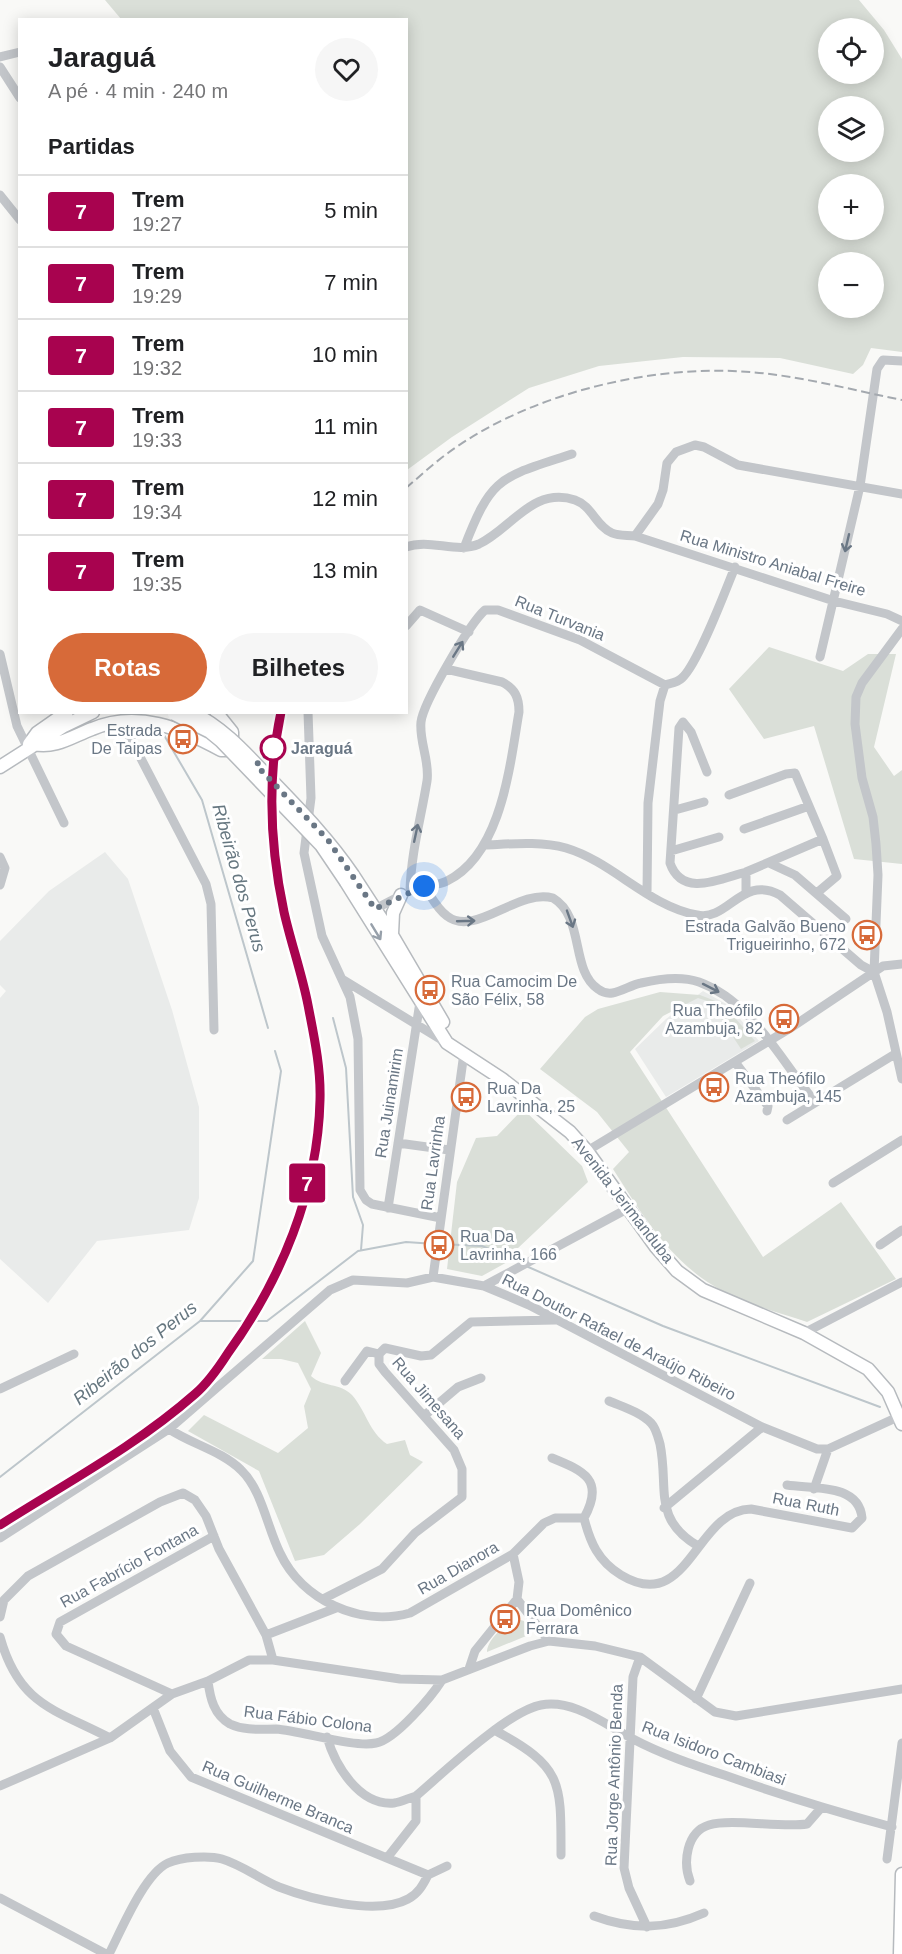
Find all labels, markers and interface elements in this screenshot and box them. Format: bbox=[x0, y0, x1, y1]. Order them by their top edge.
map controls bbox=[818, 18, 884, 318]
button: locate bbox=[818, 18, 884, 84]
button: heart bbox=[315, 38, 378, 101]
text: Jaraguá bbox=[48, 42, 155, 73]
text: A pé · 4 min · 240 m bbox=[48, 80, 228, 102]
button: layers bbox=[818, 96, 884, 162]
text: Partidas bbox=[48, 134, 135, 159]
button: + bbox=[818, 174, 884, 240]
text: Trem bbox=[132, 187, 185, 212]
text: 5 min bbox=[324, 198, 378, 223]
text: 7 bbox=[75, 200, 87, 223]
text: 19:27 bbox=[132, 213, 182, 235]
button: − bbox=[818, 252, 884, 318]
text: Trem bbox=[132, 259, 185, 284]
text: 7 min bbox=[324, 270, 378, 295]
text: 7 bbox=[75, 272, 87, 295]
text: 19:29 bbox=[132, 285, 182, 307]
text: Trem bbox=[132, 331, 185, 356]
text: 10 min bbox=[312, 342, 378, 367]
text: 7 bbox=[75, 344, 87, 367]
text: 19:32 bbox=[132, 357, 182, 379]
text: Trem bbox=[132, 403, 185, 428]
text: 11 min bbox=[314, 414, 378, 439]
text: 7 bbox=[75, 416, 87, 439]
text: 19:33 bbox=[132, 429, 182, 451]
text: Trem bbox=[132, 475, 185, 500]
text: 12 min bbox=[312, 486, 378, 511]
text: 7 bbox=[75, 488, 87, 511]
text: 19:34 bbox=[132, 501, 182, 523]
street label: Rua Ministro Aniabal Freire bbox=[678, 527, 868, 599]
one-way arrow bbox=[840, 534, 852, 553]
text: Trem bbox=[132, 547, 185, 572]
text: 13 min bbox=[312, 558, 378, 583]
text: 7 bbox=[75, 560, 87, 583]
text: 19:35 bbox=[132, 573, 182, 595]
street label: Rua Turvania bbox=[513, 592, 607, 644]
button: Rotas bbox=[48, 633, 207, 702]
button: Bilhetes bbox=[219, 633, 378, 702]
one-way arrow bbox=[453, 641, 465, 658]
place label: Estrada De Taipas bbox=[91, 722, 162, 757]
bus stop icon: Estrada De Taipas bbox=[167, 723, 199, 755]
marker: Jaraguá bbox=[260, 735, 286, 761]
place label: Jaraguá bbox=[291, 740, 352, 757]
water label: Ribeirão dos Perus bbox=[208, 802, 270, 954]
one-way arrow bbox=[411, 823, 422, 843]
your location bbox=[409, 871, 439, 901]
one-way arrow bbox=[565, 909, 576, 928]
one-way arrow bbox=[456, 915, 475, 926]
place label: Estrada Galvão Bueno Trigueirinho, 672 bbox=[685, 918, 846, 953]
bus stop icon: Estrada Galvão Bueno Trigueirinho, 672 bbox=[851, 919, 883, 951]
one-way arrow bbox=[370, 923, 382, 940]
place label: Rua Camocim De São Félix, 58 bbox=[451, 973, 577, 1008]
bus stop icon: Rua Camocim De São Félix, 58 bbox=[414, 974, 446, 1006]
one-way arrow bbox=[701, 982, 719, 994]
place label: Rua Theófilo Azambuja, 82 bbox=[665, 1002, 763, 1037]
bus stop icon: Rua Theófilo Azambuja, 82 bbox=[768, 1003, 800, 1035]
street label: Rua Juinamirim bbox=[372, 1047, 406, 1159]
place label: Rua Theófilo Azambuja, 145 bbox=[735, 1070, 842, 1105]
bus stop icon: Rua Theófilo Azambuja, 145 bbox=[698, 1071, 730, 1103]
place label: Rua Da Lavrinha, 25 bbox=[487, 1080, 575, 1115]
bus stop icon: Rua Da Lavrinha, 25 bbox=[450, 1081, 482, 1113]
street label: Rua Lavrinha bbox=[418, 1115, 448, 1211]
street label: Avenida Jerimanduba bbox=[569, 1134, 677, 1266]
line badge: 7 bbox=[288, 1164, 326, 1202]
text: 7 bbox=[301, 1172, 313, 1195]
place label: Rua Da Lavrinha, 166 bbox=[460, 1228, 557, 1263]
bus stop icon: Rua Da Lavrinha, 166 bbox=[423, 1229, 455, 1261]
street label: Rua Doutor Rafael de Araújo Ribeiro bbox=[499, 1270, 739, 1404]
water label: Ribeirão dos Perus bbox=[69, 1297, 201, 1409]
street label: Rua Jimesana bbox=[389, 1354, 469, 1442]
street label: Rua Ruth bbox=[771, 1489, 841, 1519]
street label: Rua Fabrício Fontana bbox=[57, 1521, 201, 1611]
street label: Rua Dianora bbox=[415, 1538, 501, 1598]
place label: Rua Domênico Ferrara bbox=[526, 1602, 632, 1637]
bus stop icon: Rua Domênico Ferrara bbox=[489, 1603, 521, 1635]
street label: Rua Jorge Antônio Benda bbox=[602, 1683, 626, 1866]
street label: Rua Fábio Colona bbox=[243, 1703, 373, 1735]
street label: Rua Isidoro Cambiasi bbox=[640, 1718, 788, 1788]
street label: Rua Guilherme Branca bbox=[200, 1757, 356, 1837]

